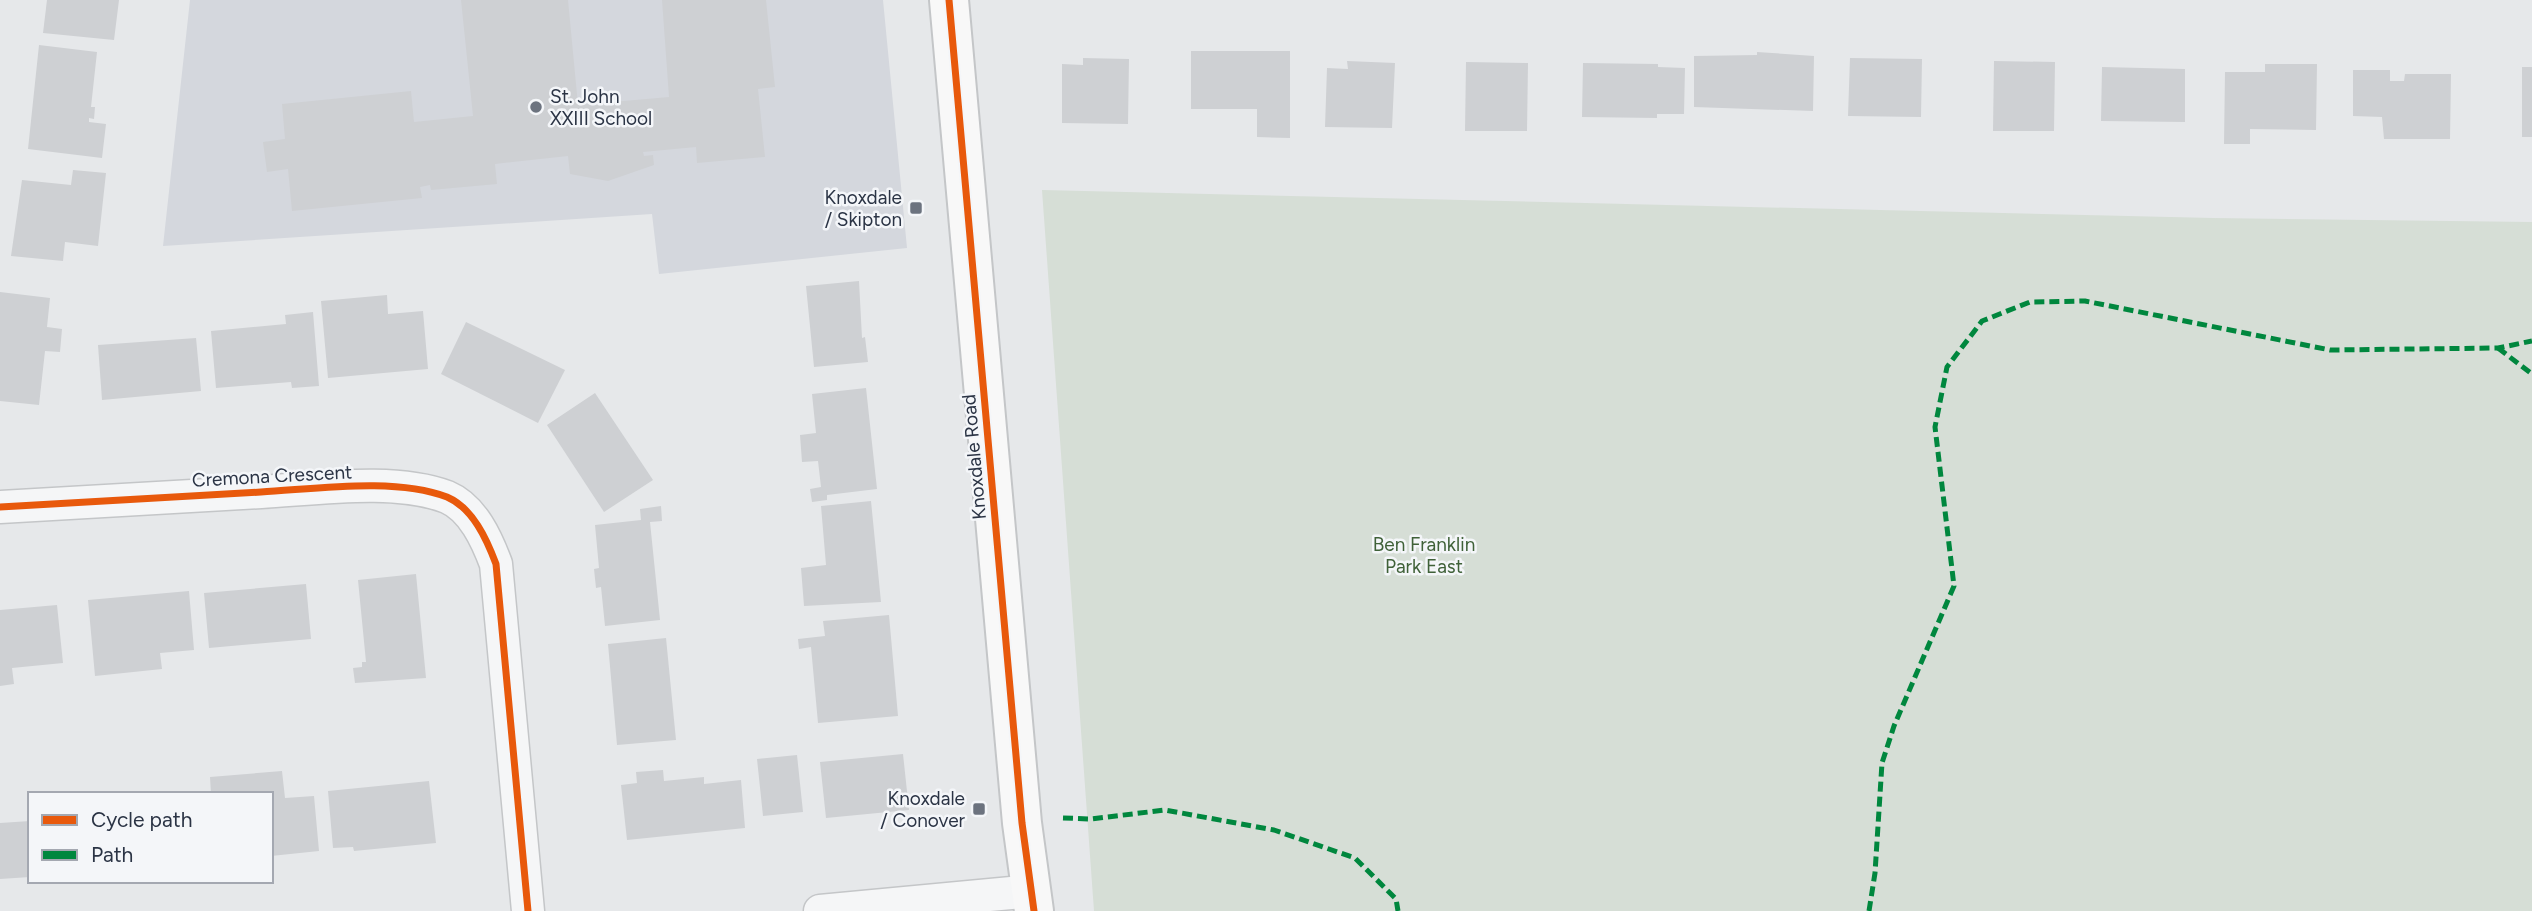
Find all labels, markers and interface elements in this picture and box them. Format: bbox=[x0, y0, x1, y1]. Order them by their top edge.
place label: St. John XXIII School bbox=[550, 85, 652, 130]
marker: St. John XXIII School bbox=[528, 99, 544, 115]
place label: Knoxdale / Skipton bbox=[825, 186, 902, 231]
marker: Knoxdale / Skipton bbox=[908, 200, 924, 216]
street label: Knoxdale Road bbox=[957, 393, 991, 521]
street label: Cremona Crescent bbox=[191, 460, 353, 492]
park label: Ben Franklin Park East bbox=[1373, 533, 1475, 578]
place label: Knoxdale / Conover bbox=[880, 787, 966, 832]
legend bbox=[28, 792, 273, 883]
marker: Knoxdale / Conover bbox=[971, 801, 987, 817]
text: Cycle path bbox=[91, 807, 192, 832]
text: Path bbox=[91, 842, 133, 867]

